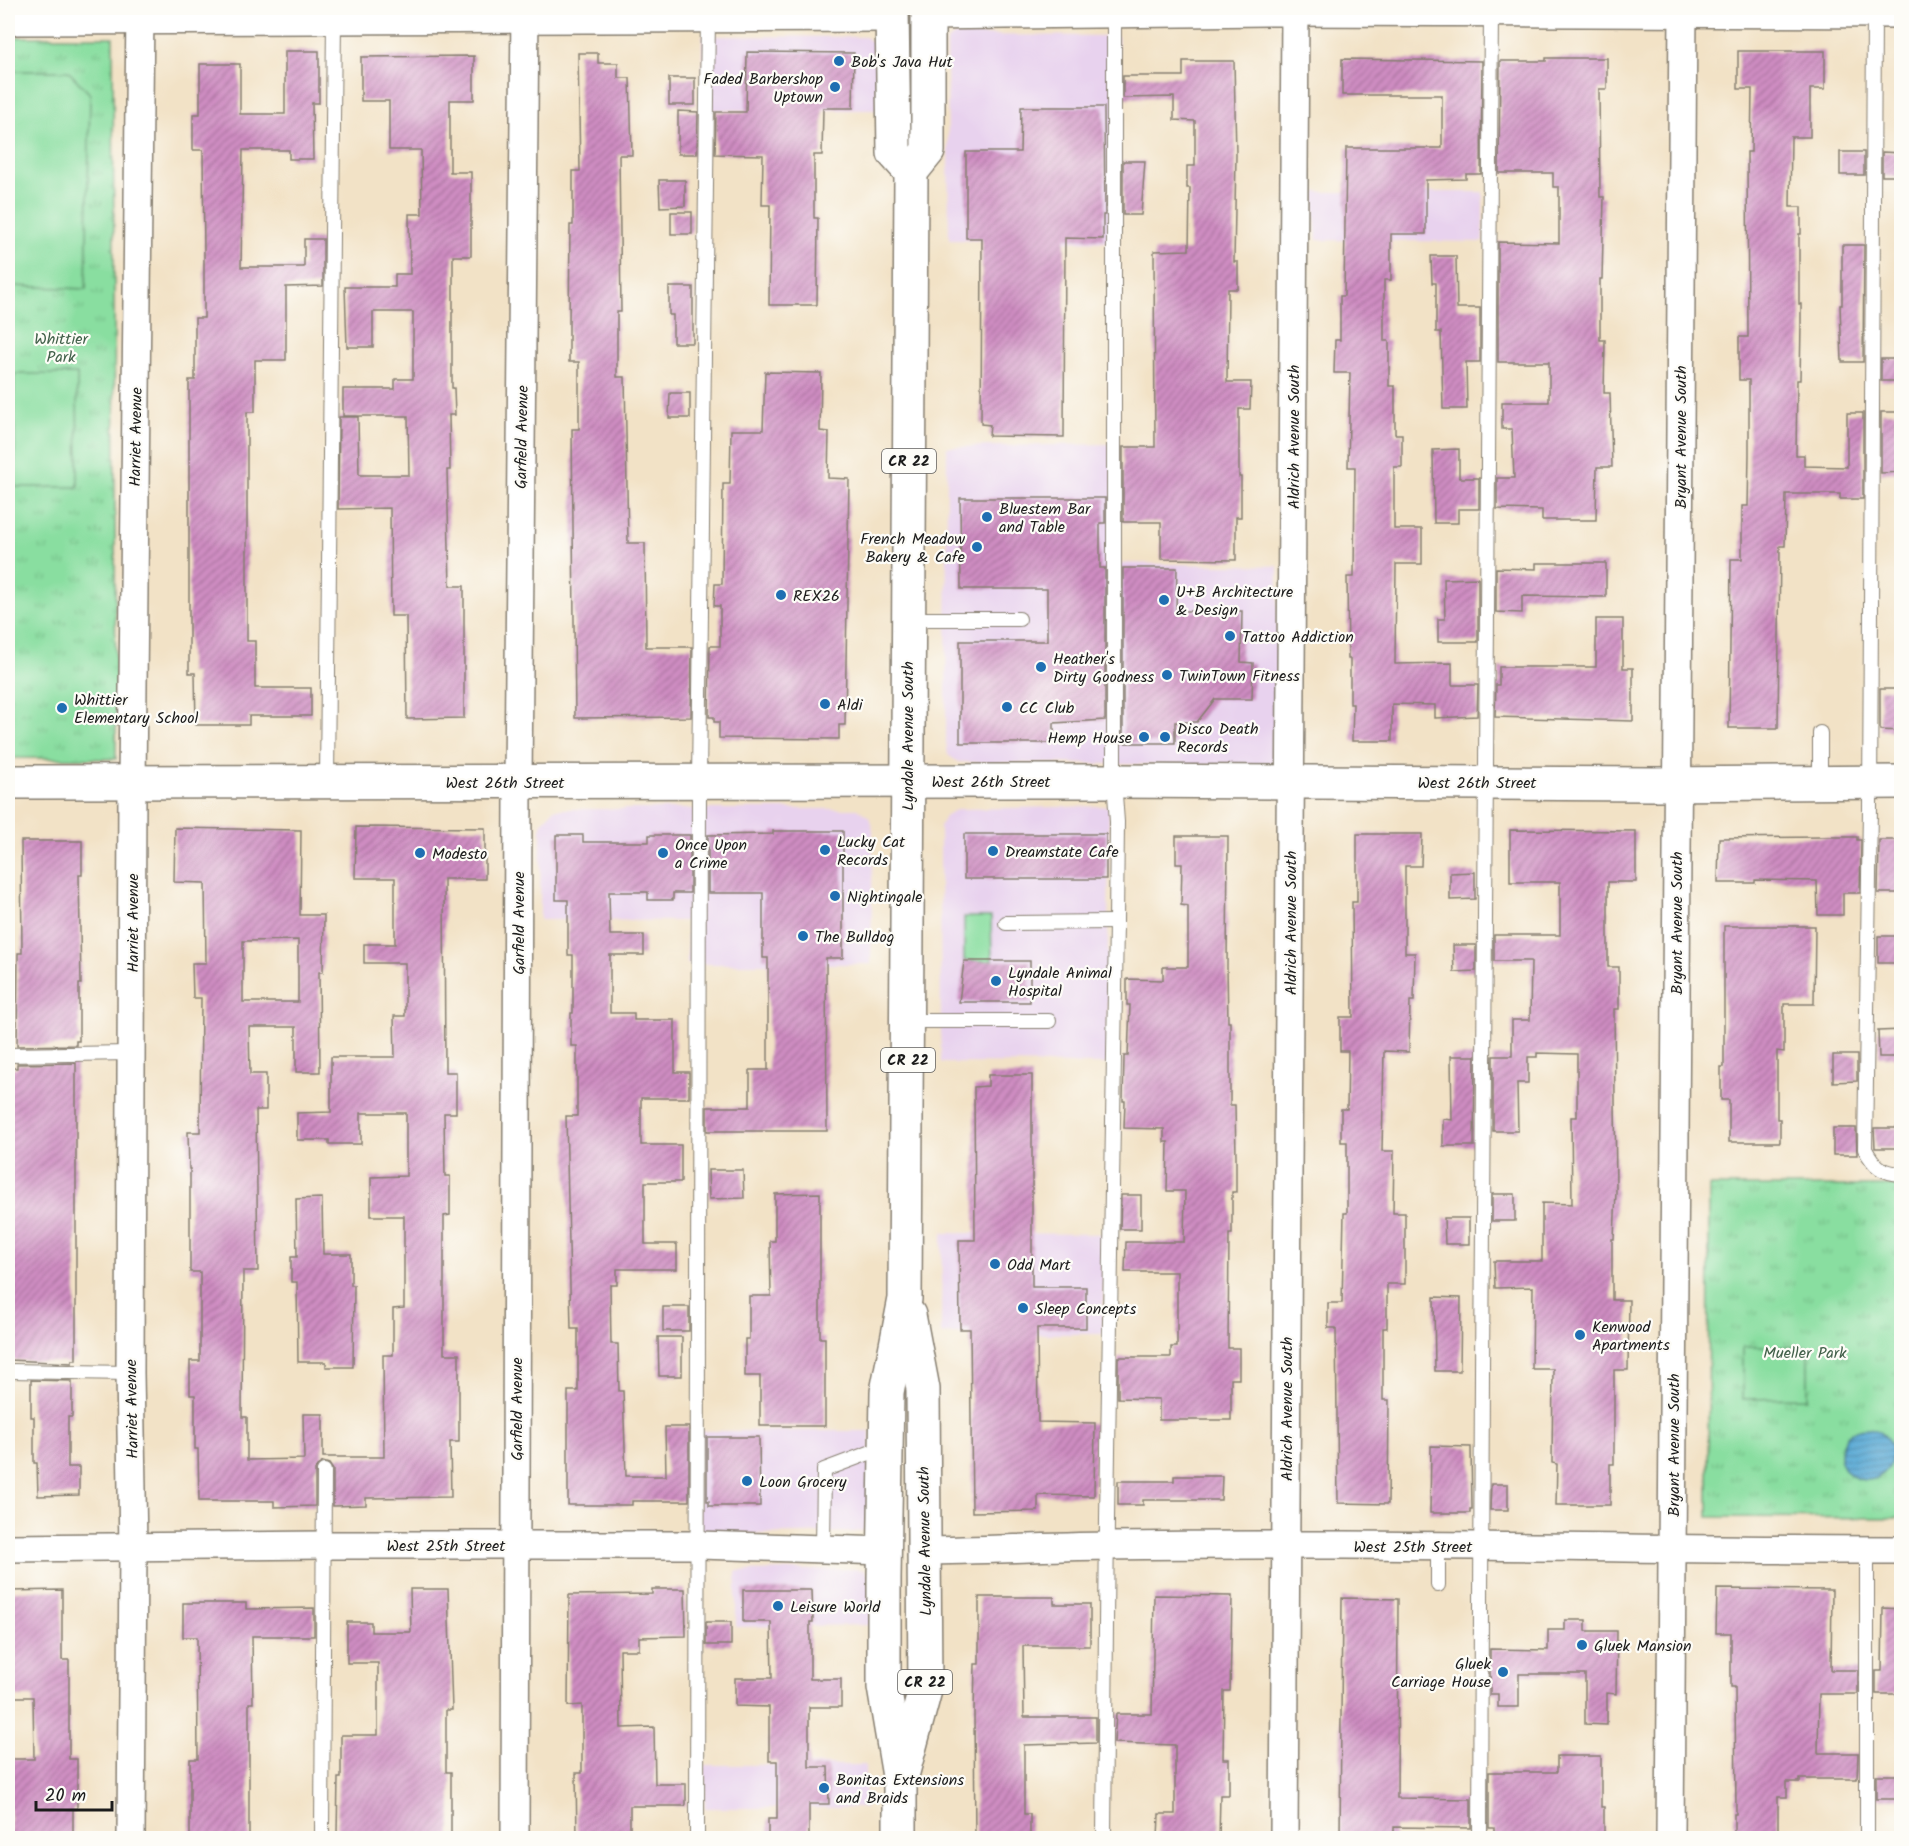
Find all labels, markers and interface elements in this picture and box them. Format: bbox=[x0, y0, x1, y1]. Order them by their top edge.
place label: Bob's Java Hut bbox=[851, 50, 953, 75]
marker: Bob's Java Hut bbox=[832, 54, 846, 68]
place label: Faded Barbershop Uptown bbox=[703, 67, 823, 110]
marker: Faded Barbershop Uptown bbox=[828, 80, 842, 94]
park label: Whittier Park bbox=[34, 327, 89, 370]
street label: Aldrich Avenue South bbox=[1282, 365, 1307, 509]
street label: Bryant Avenue South bbox=[1669, 365, 1694, 509]
street label: Garfield Avenue bbox=[509, 385, 536, 489]
street label: Harriet Avenue bbox=[123, 387, 150, 487]
road number: CR 22 bbox=[882, 449, 936, 473]
place label: Bluestem Bar and Table bbox=[999, 497, 1092, 540]
marker: Bluestem Bar and Table bbox=[980, 510, 994, 524]
place label: French Meadow Bakery & Cafe bbox=[860, 527, 965, 570]
marker: French Meadow Bakery & Cafe bbox=[970, 540, 984, 554]
place label: U+B Architecture & Design bbox=[1176, 580, 1293, 623]
place label: REX26 bbox=[793, 584, 840, 609]
marker: REX26 bbox=[774, 588, 788, 602]
marker: U+B Architecture & Design bbox=[1157, 593, 1171, 607]
place label: Tattoo Addiction bbox=[1242, 625, 1354, 650]
marker: Tattoo Addiction bbox=[1223, 629, 1237, 643]
place label: Heather's Dirty Goodness bbox=[1053, 647, 1154, 690]
marker: Heather's Dirty Goodness bbox=[1034, 660, 1048, 674]
street label: Lyndale Avenue South bbox=[896, 661, 921, 811]
place label: TwinTown Fitness bbox=[1179, 664, 1300, 689]
marker: TwinTown Fitness bbox=[1160, 668, 1174, 682]
place label: Whittier Elementary School bbox=[74, 688, 199, 731]
place label: Aldi bbox=[837, 693, 864, 718]
place label: CC Club bbox=[1019, 696, 1075, 721]
marker: Aldi bbox=[818, 697, 832, 711]
marker: CC Club bbox=[1000, 700, 1014, 714]
marker: Whittier Elementary School bbox=[55, 701, 69, 715]
place label: Disco Death Records bbox=[1177, 717, 1259, 760]
place label: Hemp House bbox=[1048, 726, 1132, 751]
marker: Hemp House bbox=[1137, 730, 1151, 744]
marker: Disco Death Records bbox=[1158, 730, 1172, 744]
street label: West 26th Street bbox=[931, 770, 1051, 795]
street label: West 26th Street bbox=[445, 771, 565, 796]
street label: West 26th Street bbox=[1417, 771, 1537, 796]
place label: Lucky Cat Records bbox=[837, 830, 906, 873]
place label: Once Upon a Crime bbox=[675, 833, 747, 876]
place label: Dreamstate Cafe bbox=[1005, 840, 1119, 865]
place label: Modesto bbox=[432, 842, 487, 867]
marker: Lucky Cat Records bbox=[818, 843, 832, 857]
marker: Dreamstate Cafe bbox=[986, 844, 1000, 858]
marker: Modesto bbox=[413, 846, 427, 860]
marker: Once Upon a Crime bbox=[656, 846, 670, 860]
street label: Aldrich Avenue South bbox=[1279, 851, 1304, 995]
street label: Bryant Avenue South bbox=[1665, 851, 1690, 995]
street label: Garfield Avenue bbox=[507, 871, 532, 975]
street label: Harriet Avenue bbox=[121, 873, 146, 973]
place label: Nightingale bbox=[847, 885, 923, 910]
marker: Nightingale bbox=[828, 889, 842, 903]
place label: The Bulldog bbox=[815, 925, 894, 950]
marker: The Bulldog bbox=[796, 929, 810, 943]
place label: Lyndale Animal Hospital bbox=[1008, 961, 1112, 1004]
marker: Lyndale Animal Hospital bbox=[989, 974, 1003, 988]
road number: CR 22 bbox=[881, 1048, 935, 1072]
place label: Odd Mart bbox=[1007, 1253, 1072, 1278]
marker: Odd Mart bbox=[988, 1257, 1002, 1271]
place label: Sleep Concepts bbox=[1035, 1297, 1136, 1322]
marker: Sleep Concepts bbox=[1016, 1301, 1030, 1315]
place label: Kenwood Apartments bbox=[1592, 1315, 1670, 1358]
marker: Kenwood Apartments bbox=[1573, 1328, 1587, 1342]
street label: Aldrich Avenue South bbox=[1275, 1337, 1300, 1481]
park label: Mueller Park bbox=[1763, 1341, 1847, 1366]
street label: Garfield Avenue bbox=[505, 1357, 530, 1461]
street label: Harriet Avenue bbox=[119, 1359, 146, 1459]
street label: Bryant Avenue South bbox=[1662, 1373, 1687, 1517]
street label: Lyndale Avenue South bbox=[912, 1466, 939, 1616]
place label: Loon Grocery bbox=[759, 1470, 847, 1495]
marker: Loon Grocery bbox=[740, 1474, 754, 1488]
street label: West 25th Street bbox=[387, 1534, 506, 1559]
street label: West 25th Street bbox=[1354, 1535, 1473, 1560]
place label: Leisure World bbox=[790, 1595, 881, 1620]
marker: Leisure World bbox=[771, 1599, 785, 1613]
place label: Gluek Mansion bbox=[1594, 1634, 1692, 1659]
marker: Gluek Mansion bbox=[1575, 1638, 1589, 1652]
place label: Gluek Carriage House bbox=[1391, 1652, 1491, 1695]
marker: Gluek Carriage House bbox=[1496, 1665, 1510, 1679]
road number: CR 22 bbox=[898, 1670, 952, 1694]
place label: Bonitas Extensions and Braids bbox=[836, 1768, 964, 1811]
scale bar bbox=[36, 1774, 112, 1812]
marker: Bonitas Extensions and Braids bbox=[817, 1781, 831, 1795]
text: 20 m bbox=[45, 1782, 86, 1811]

